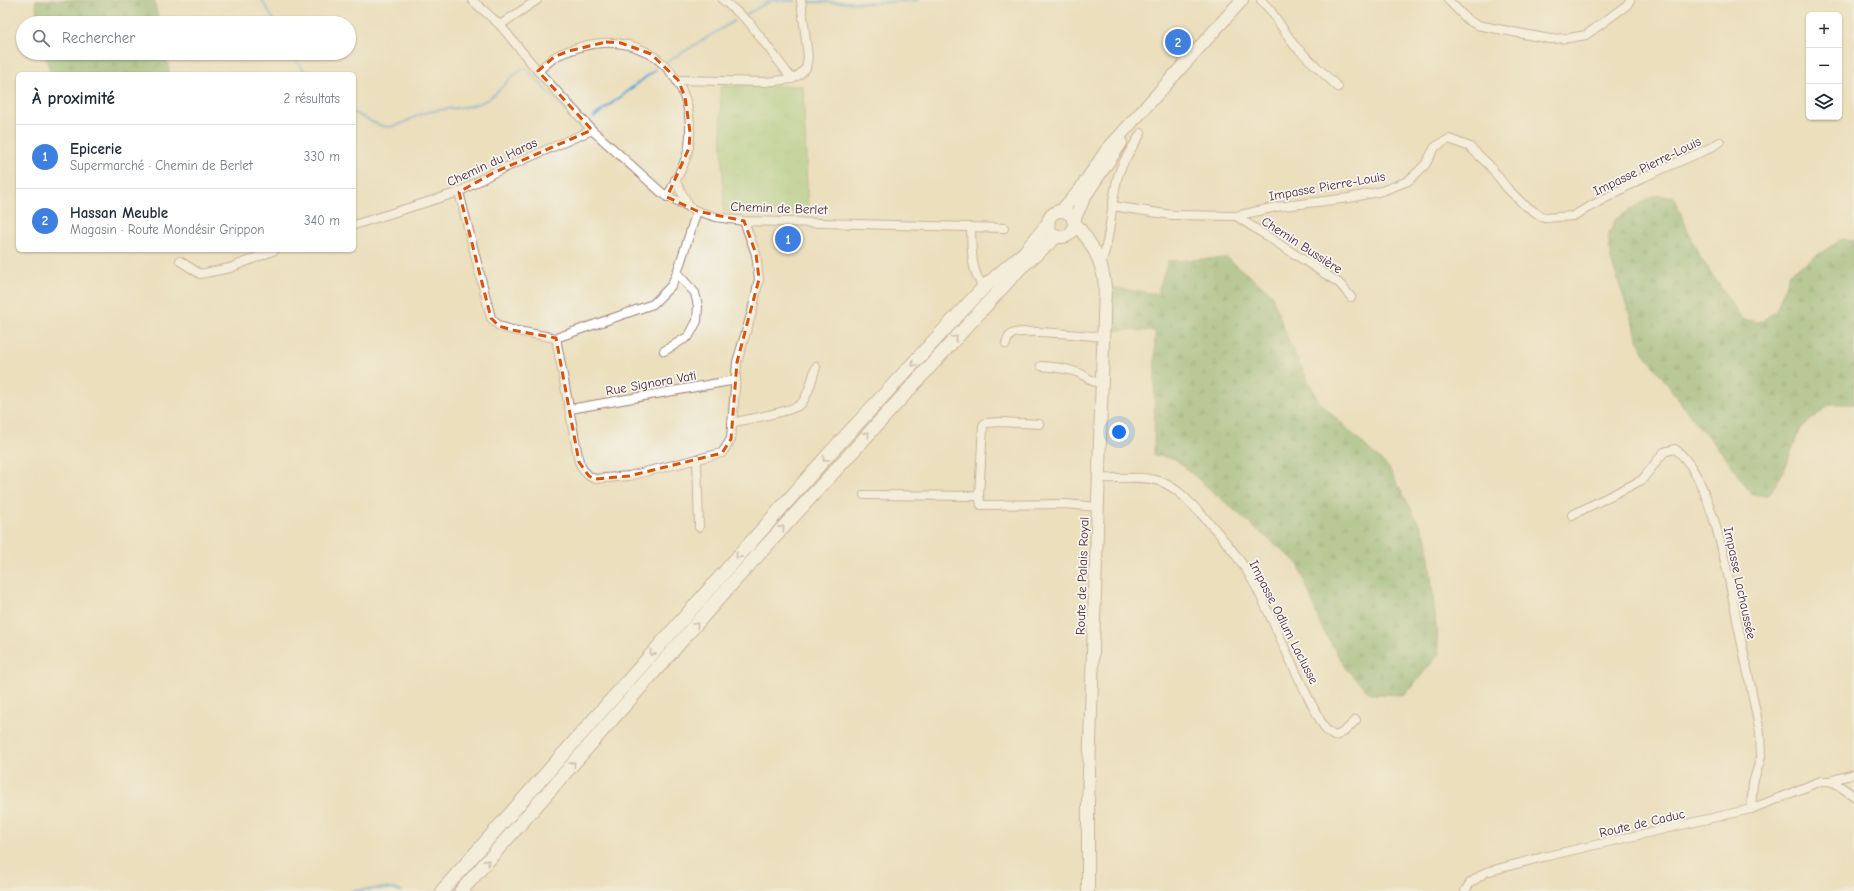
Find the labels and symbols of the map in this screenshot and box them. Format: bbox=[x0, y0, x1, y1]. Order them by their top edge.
pin: 2 bbox=[1165, 27, 1191, 57]
street label: Impasse Pierre-Louis bbox=[1591, 133, 1703, 199]
street label: Chemin du Haras bbox=[445, 135, 539, 189]
street label: Impasse Pierre-Louis bbox=[1268, 168, 1386, 204]
street label: Chemin de Berlet bbox=[730, 199, 829, 217]
street label: Chemin Bussière bbox=[1259, 213, 1346, 277]
pin: 1 bbox=[775, 224, 801, 254]
one-way arrow bbox=[950, 335, 957, 343]
one-way arrow bbox=[911, 359, 918, 367]
street label: Rue Signora Vati bbox=[604, 368, 698, 398]
your location bbox=[1109, 422, 1129, 442]
one-way arrow bbox=[862, 432, 869, 439]
one-way arrow bbox=[822, 454, 829, 461]
street label: Route de Palais Royal bbox=[1072, 517, 1092, 635]
one-way arrow bbox=[778, 525, 785, 533]
street label: Impasse Lachaussée bbox=[1721, 525, 1759, 641]
one-way arrow bbox=[735, 551, 743, 559]
street label: Impasse Odlum Laclusse bbox=[1246, 558, 1322, 687]
one-way arrow bbox=[691, 622, 698, 629]
one-way arrow bbox=[649, 648, 656, 656]
one-way arrow bbox=[568, 761, 575, 769]
street label: Route de Caduc bbox=[1598, 806, 1686, 840]
one-way arrow bbox=[482, 859, 489, 867]

